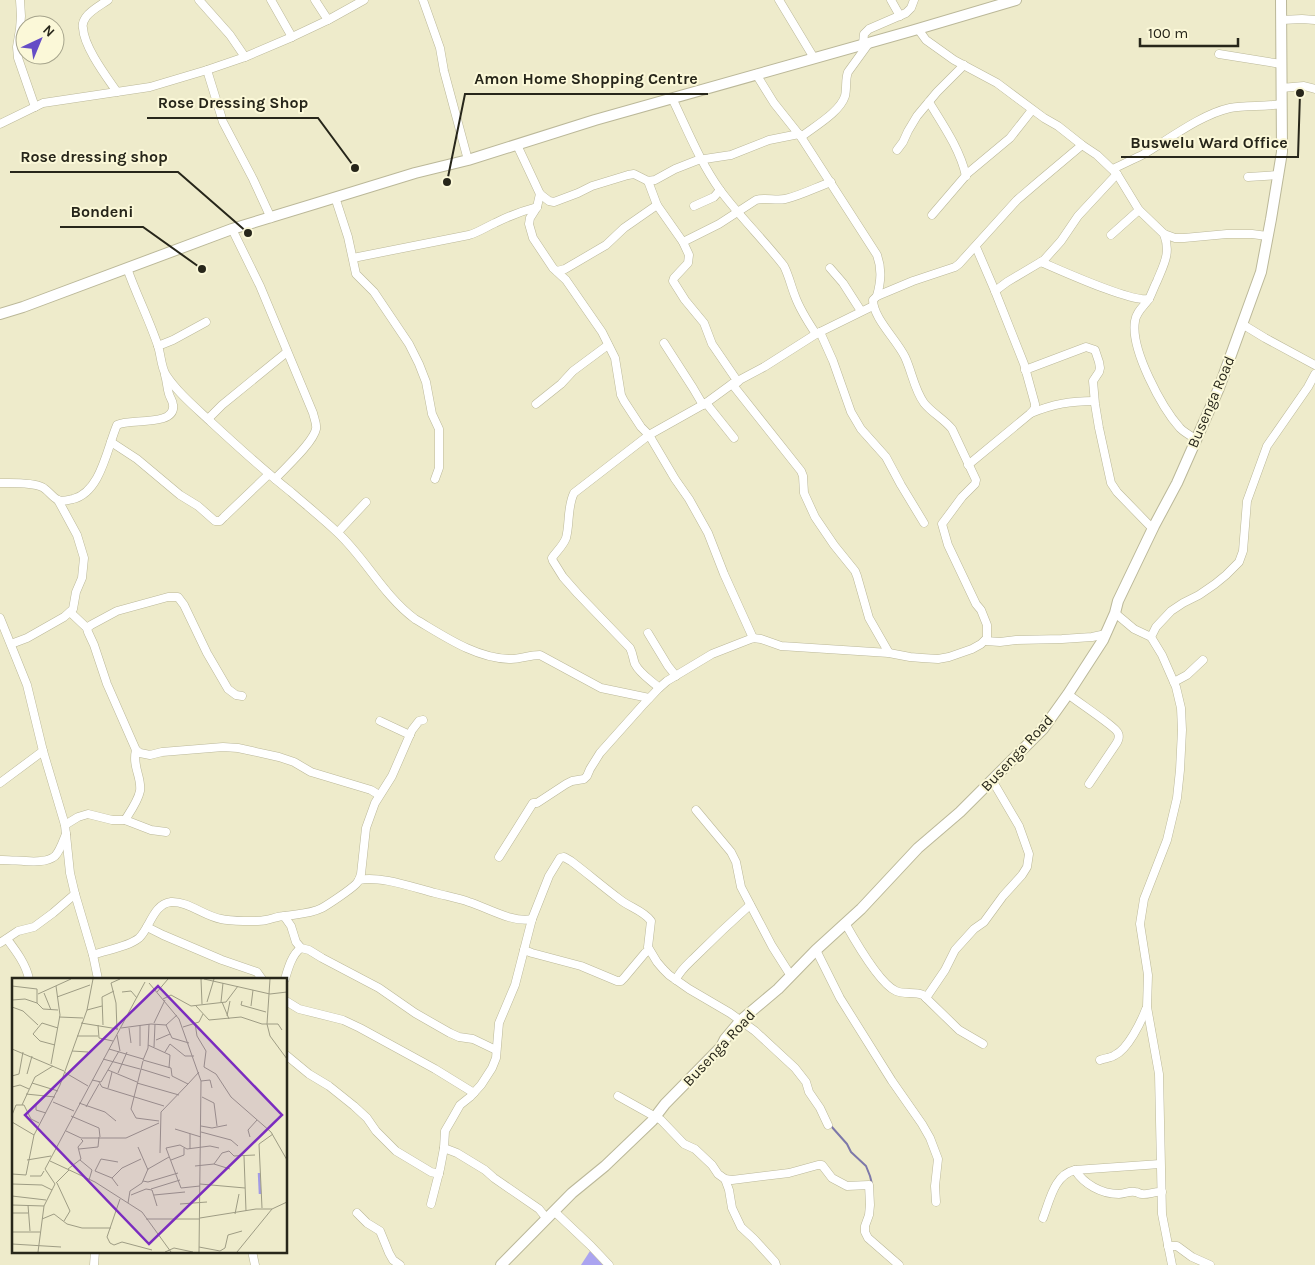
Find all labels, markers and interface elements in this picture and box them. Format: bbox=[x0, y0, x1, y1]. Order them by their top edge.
north arrow bbox=[15, 15, 65, 65]
scale bar bbox=[1140, 15, 1238, 47]
text: N bbox=[39, 21, 58, 41]
text: 100 m bbox=[1148, 24, 1188, 42]
callout: Amon Home Shopping Centre bbox=[465, 63, 708, 94]
text: Amon Home Shopping Centre bbox=[474, 69, 698, 88]
callout: Rose Dressing Shop bbox=[147, 87, 318, 118]
text: Rose Dressing Shop bbox=[158, 93, 308, 112]
callout: Buswelu Ward Office bbox=[1121, 126, 1298, 157]
text: Buswelu Ward Office bbox=[1130, 133, 1288, 152]
callout: Rose dressing shop bbox=[10, 141, 178, 172]
text: Rose dressing shop bbox=[20, 147, 168, 166]
callout: Bondeni bbox=[60, 196, 143, 227]
text: Bondeni bbox=[71, 202, 133, 221]
street label: Busenga Road bbox=[1184, 353, 1238, 451]
street label: Busenga Road bbox=[977, 711, 1057, 795]
inset map bbox=[12, 978, 288, 1252]
street label: Busenga Road bbox=[679, 1006, 759, 1090]

